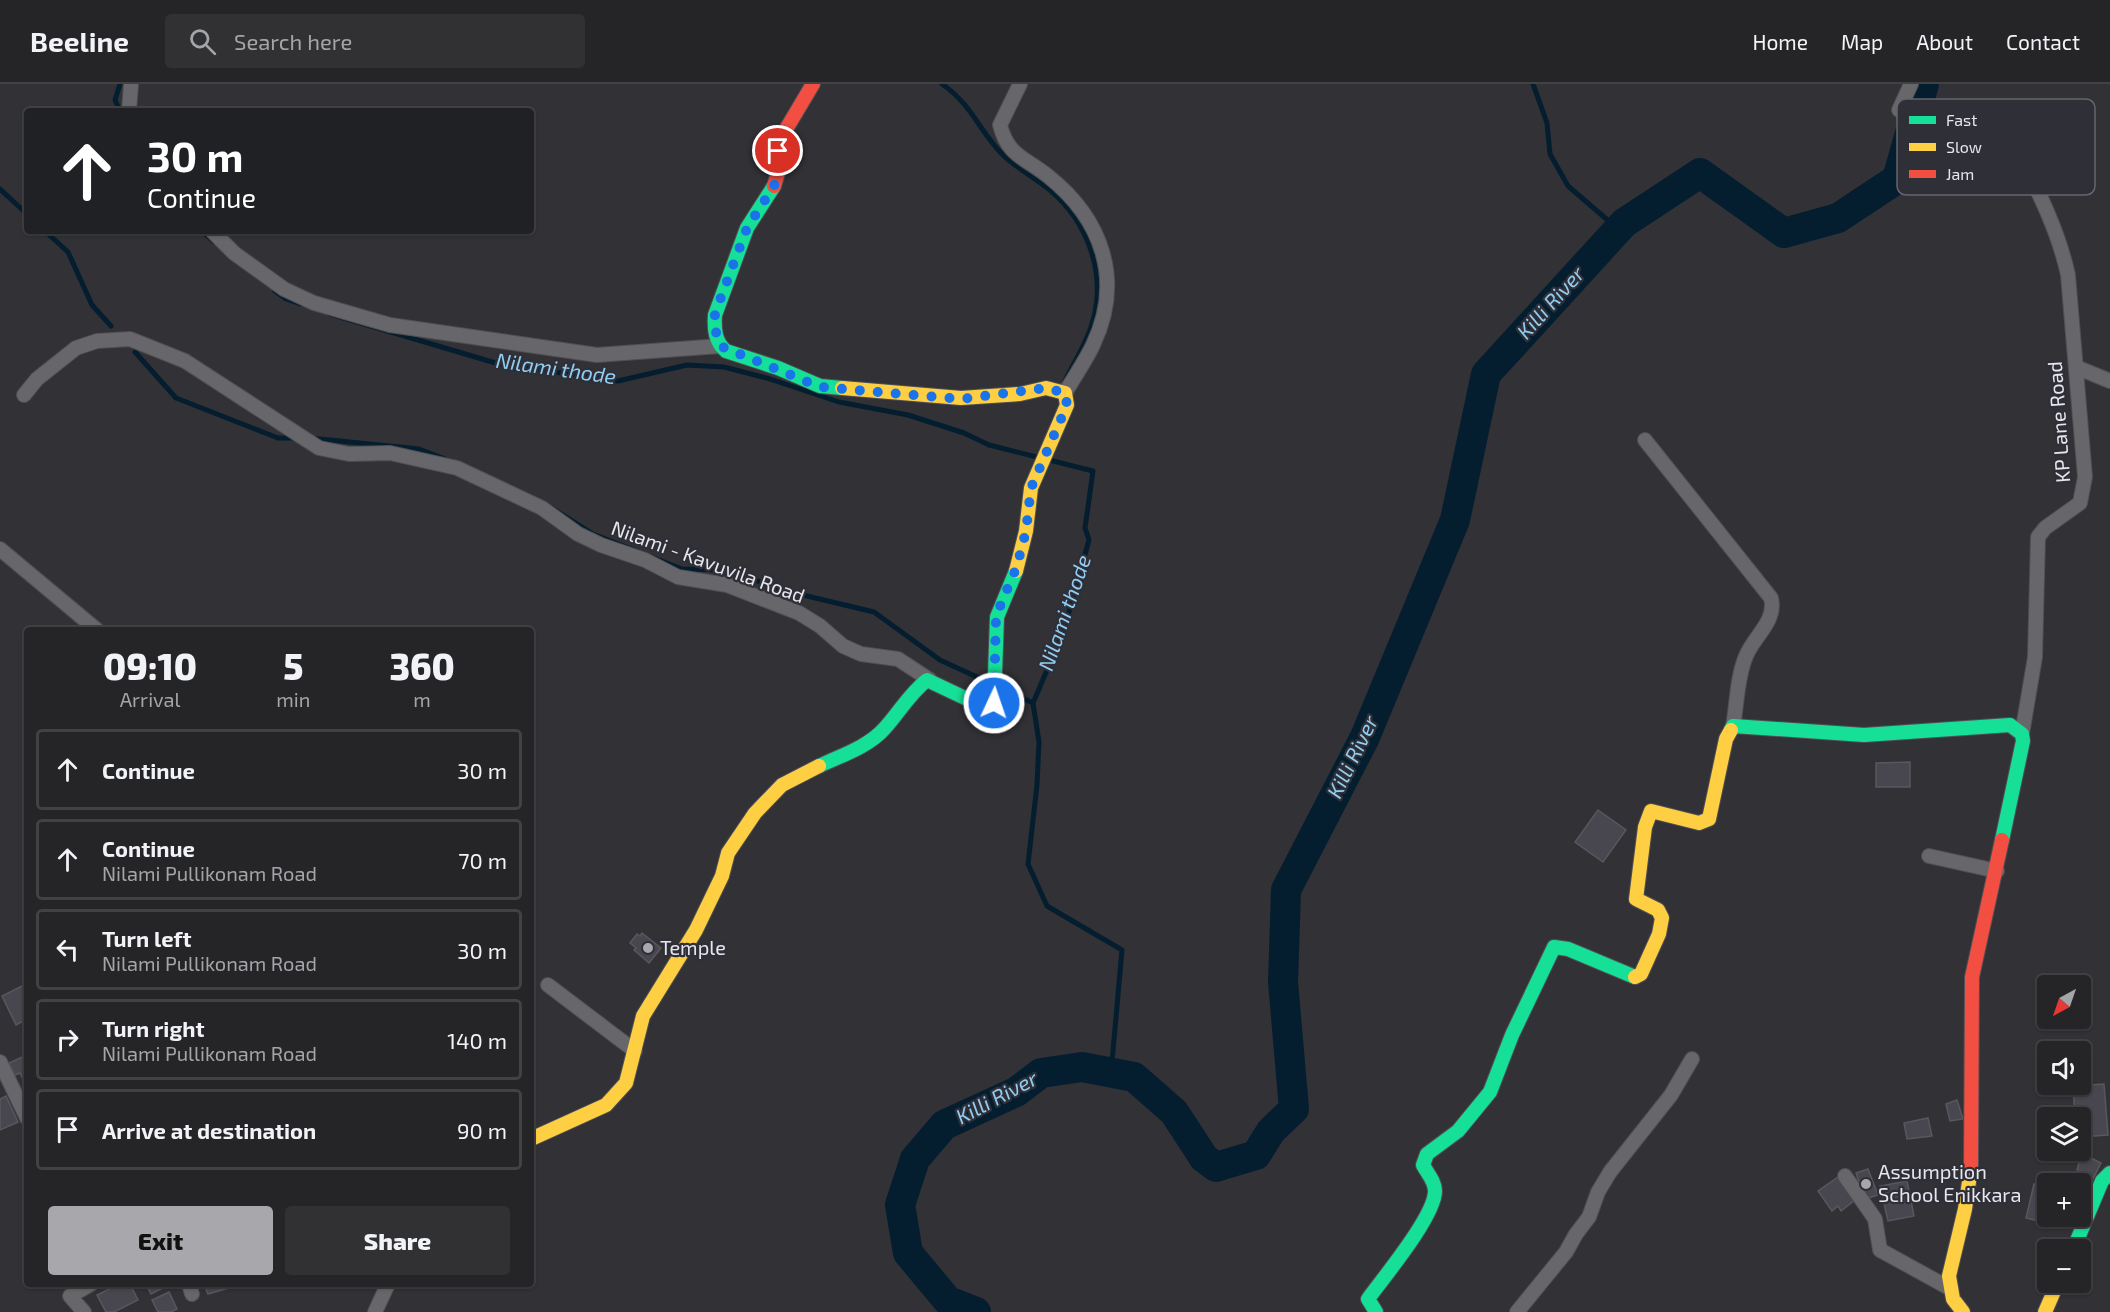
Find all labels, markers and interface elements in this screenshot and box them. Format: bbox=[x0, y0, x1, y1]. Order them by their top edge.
search box bbox=[165, 14, 585, 68]
text: Beeline bbox=[30, 24, 129, 58]
icon: search bbox=[186, 25, 219, 58]
text: Search here bbox=[234, 28, 352, 54]
text: Home bbox=[1752, 29, 1808, 54]
text: Map bbox=[1841, 29, 1883, 54]
text: About bbox=[1916, 29, 1973, 54]
text: Contact bbox=[2006, 29, 2080, 54]
legend bbox=[1897, 99, 2095, 195]
text: Fast bbox=[1946, 110, 1977, 129]
pin bbox=[752, 125, 803, 176]
text: 30 m bbox=[147, 130, 243, 180]
icon: ahead bbox=[48, 132, 126, 210]
icon: arrive bbox=[761, 134, 794, 167]
text: Slow bbox=[1946, 137, 1982, 156]
text: Jam bbox=[1946, 164, 1974, 183]
text: Continue bbox=[147, 181, 256, 213]
water label: Killi River bbox=[1511, 260, 1589, 343]
water label: Nilami thode bbox=[495, 347, 618, 388]
street label: KP Lane Road bbox=[2042, 360, 2074, 484]
street label: Nilami - Kavuvila Road bbox=[608, 515, 808, 607]
water label: Nilami thode bbox=[1032, 551, 1095, 674]
text: 09:10 bbox=[103, 644, 197, 687]
text: 5 bbox=[283, 644, 303, 687]
text: 360 bbox=[389, 644, 455, 687]
position arrow bbox=[962, 671, 1026, 735]
text: Arrival bbox=[120, 687, 181, 711]
text: min bbox=[276, 687, 310, 711]
text: m bbox=[413, 687, 431, 711]
water label: Killi River bbox=[1321, 710, 1383, 802]
icon: ahead bbox=[51, 753, 84, 786]
text: Continue bbox=[102, 757, 195, 783]
text: 30 m bbox=[457, 757, 507, 783]
text: Continue bbox=[102, 835, 195, 861]
icon: ahead bbox=[51, 843, 84, 876]
text: 70 m bbox=[458, 847, 507, 873]
text: Nilami Pullikonam Road bbox=[102, 861, 317, 885]
text: Turn left bbox=[102, 925, 191, 951]
icon: left bbox=[51, 933, 84, 966]
place label: Temple bbox=[660, 935, 726, 959]
text: 30 m bbox=[457, 937, 507, 963]
marker: Temple bbox=[641, 941, 655, 955]
text: Nilami Pullikonam Road bbox=[102, 951, 317, 975]
north arrow bbox=[2037, 975, 2091, 1029]
map controls bbox=[2037, 975, 2091, 1293]
text: Turn right bbox=[102, 1015, 204, 1041]
icon: right bbox=[51, 1023, 84, 1056]
text: 140 m bbox=[447, 1027, 507, 1053]
text: Nilami Pullikonam Road bbox=[102, 1041, 317, 1065]
button: sound bbox=[2037, 1041, 2091, 1095]
water label: Killi River bbox=[951, 1065, 1042, 1129]
button: layers bbox=[2037, 1107, 2091, 1161]
icon: arrive bbox=[51, 1113, 84, 1146]
text: Arrive at destination bbox=[102, 1117, 316, 1143]
text: 90 m bbox=[457, 1117, 507, 1143]
place label: Assumption School Enikkara bbox=[1878, 1159, 2021, 1206]
button: + bbox=[2037, 1173, 2091, 1227]
marker: Assumption School Enikkara bbox=[1859, 1177, 1873, 1191]
button: Exit bbox=[48, 1206, 273, 1275]
button: Share bbox=[285, 1206, 510, 1275]
button: − bbox=[2037, 1239, 2091, 1293]

